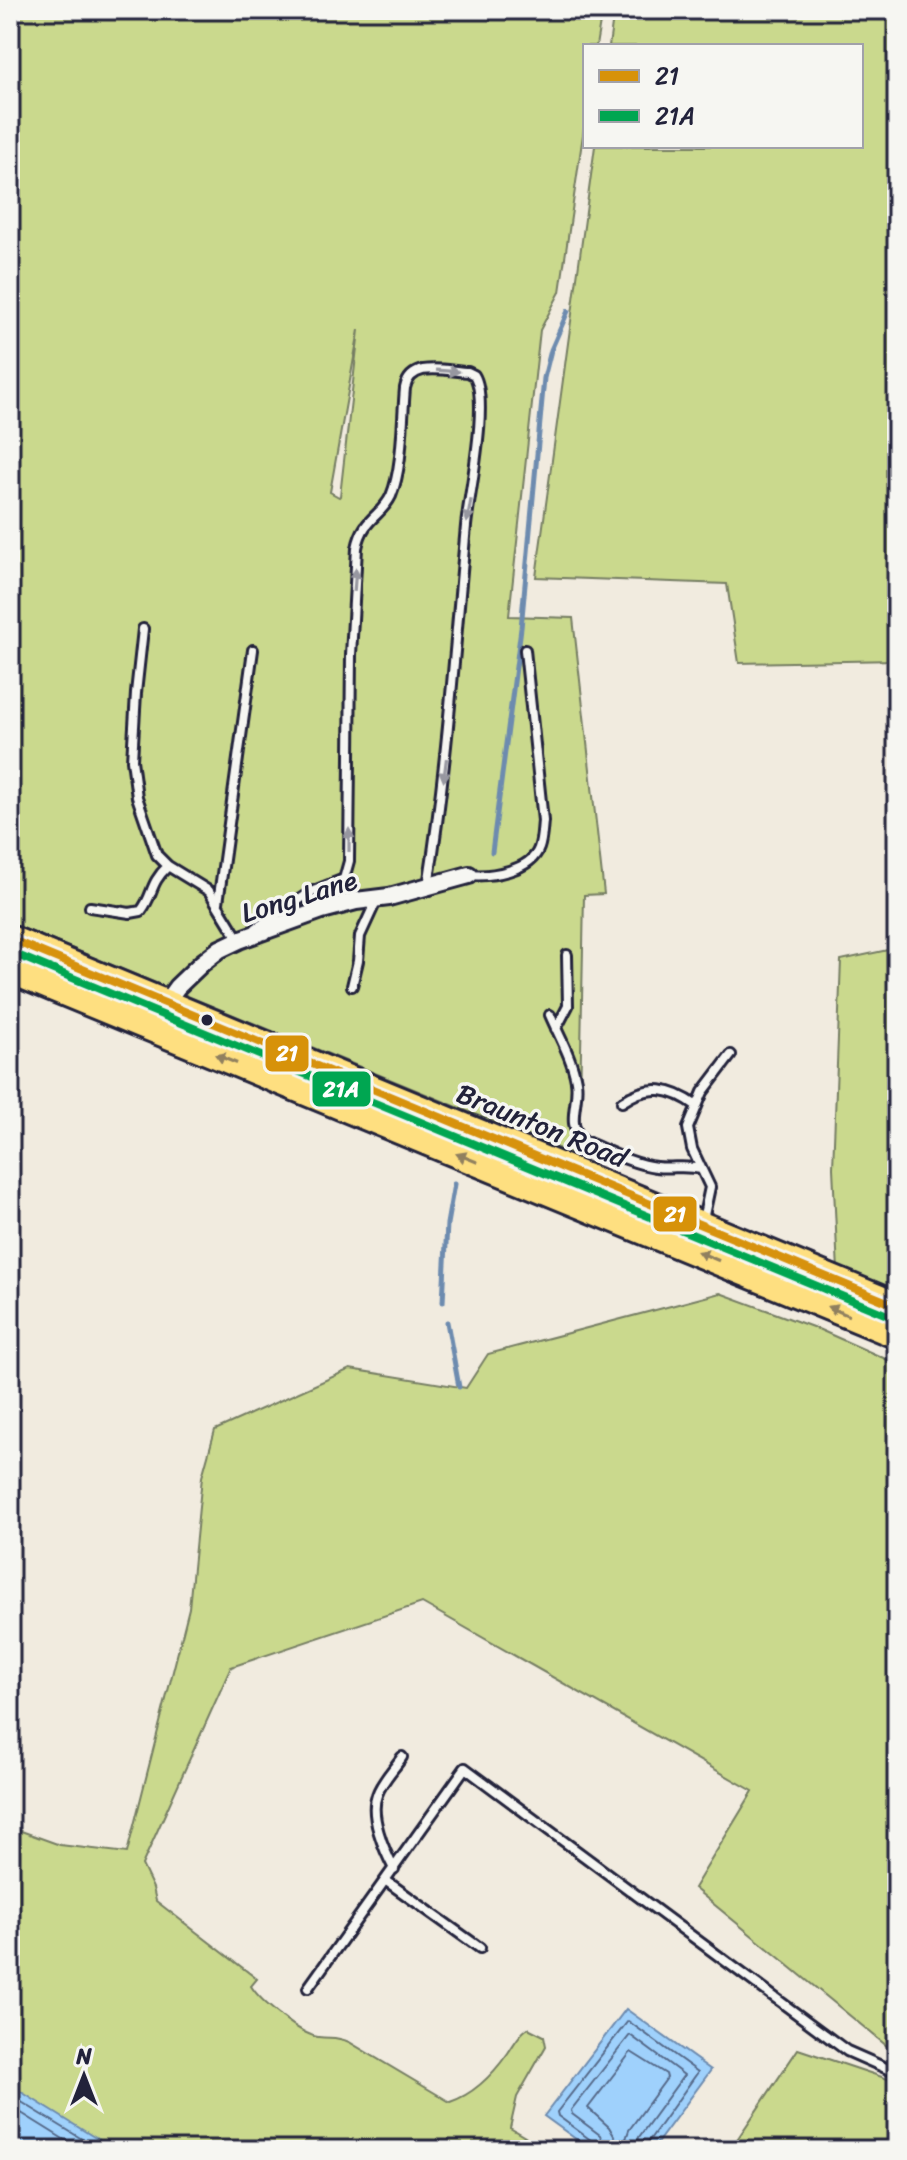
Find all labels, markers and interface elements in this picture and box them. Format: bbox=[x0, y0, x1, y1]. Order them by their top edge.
legend bbox=[583, 44, 863, 148]
text: 21 bbox=[655, 55, 679, 97]
text: 21A bbox=[655, 95, 695, 137]
one-way arrow bbox=[436, 365, 461, 378]
one-way arrow bbox=[462, 499, 474, 524]
one-way arrow bbox=[348, 567, 361, 592]
one-way arrow bbox=[438, 758, 451, 783]
one-way arrow bbox=[343, 827, 355, 852]
street label: Long Lane bbox=[235, 856, 363, 937]
unlabelled marker bbox=[199, 1012, 215, 1028]
line badge: 21 bbox=[264, 1034, 310, 1073]
text: 21 bbox=[275, 1034, 299, 1073]
one-way arrow bbox=[215, 1053, 238, 1066]
street label: Braunton Road bbox=[449, 1069, 637, 1183]
line badge: 21A bbox=[311, 1070, 372, 1108]
text: 21A bbox=[322, 1070, 359, 1109]
one-way arrow bbox=[455, 1151, 479, 1164]
line badge: 21 bbox=[652, 1195, 698, 1233]
text: 21 bbox=[663, 1195, 687, 1234]
one-way arrow bbox=[696, 1250, 720, 1263]
one-way arrow bbox=[826, 1305, 850, 1318]
north arrow bbox=[44, 2036, 124, 2116]
text: N bbox=[75, 2037, 92, 2076]

